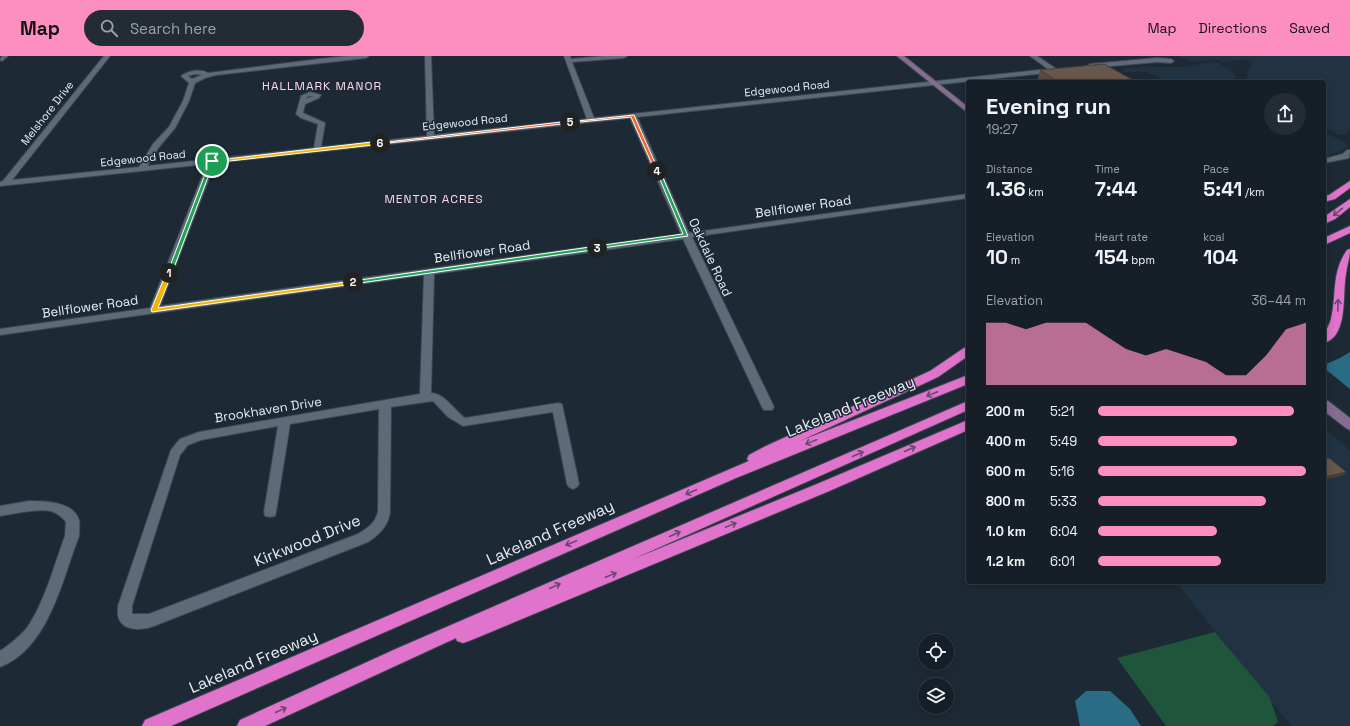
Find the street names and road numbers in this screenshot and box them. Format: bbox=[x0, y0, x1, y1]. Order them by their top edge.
street label: Edgewood Road bbox=[744, 77, 830, 99]
street label: Melshore Drive bbox=[18, 78, 76, 148]
street label: Edgewood Road bbox=[422, 111, 508, 133]
street label: Edgewood Road bbox=[100, 147, 186, 169]
street label: Bellflower Road bbox=[754, 191, 852, 222]
street label: Oakdale Road bbox=[685, 215, 736, 299]
street label: Bellflower Road bbox=[433, 236, 531, 267]
street label: Bellflower Road bbox=[41, 291, 139, 322]
street label: Lakeland Freeway bbox=[782, 371, 918, 442]
street label: Brookhaven Drive bbox=[213, 393, 323, 426]
street label: Lakeland Freeway bbox=[483, 495, 617, 570]
street label: Kirkwood Drive bbox=[251, 509, 364, 571]
street label: Lakeland Freeway bbox=[186, 625, 321, 698]

